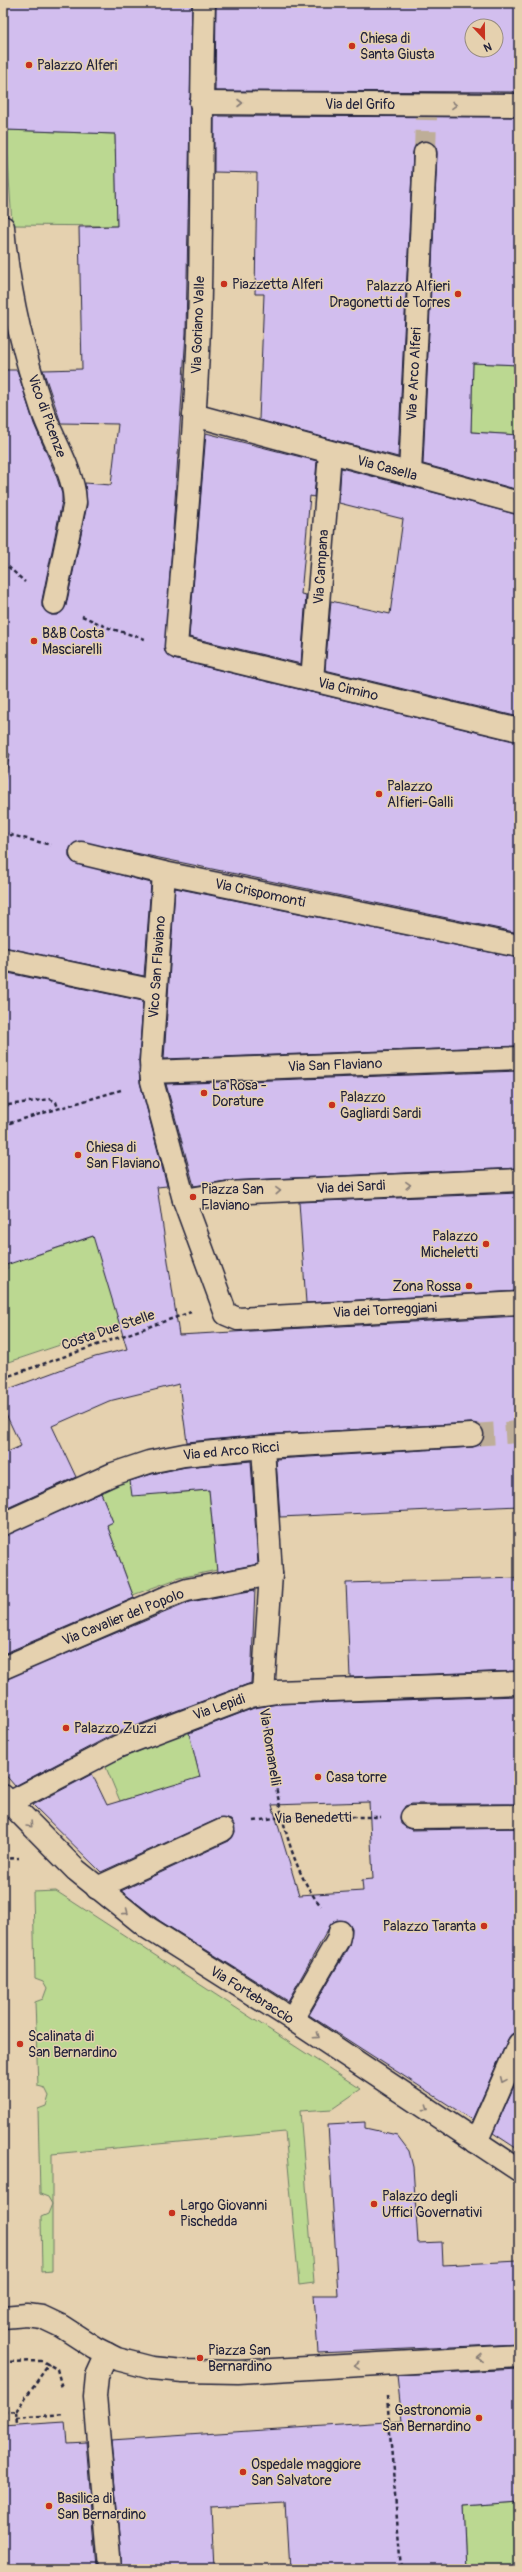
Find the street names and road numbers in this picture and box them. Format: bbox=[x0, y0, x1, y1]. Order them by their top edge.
street label: Via del Grifo bbox=[325, 96, 395, 113]
street label: Via Goriano Valle bbox=[188, 276, 208, 374]
street label: Via e Arco Alferi bbox=[403, 326, 425, 421]
street label: Vico di Picenze bbox=[24, 372, 70, 460]
street label: Via Casella bbox=[355, 452, 419, 484]
street label: Via Campana bbox=[310, 529, 332, 605]
street label: Via Cimino bbox=[316, 674, 380, 704]
street label: Via Crispomonti bbox=[213, 875, 307, 911]
street label: Vico San Flaviano bbox=[145, 915, 169, 1019]
street label: Via San Flaviano bbox=[287, 1055, 383, 1075]
street label: Via dei Sardi bbox=[316, 1177, 386, 1197]
street label: Via dei Torreggiani bbox=[333, 1299, 438, 1321]
street label: Costa Due Stelle bbox=[59, 1306, 157, 1354]
street label: Via ed Arco Ricci bbox=[182, 1438, 280, 1464]
street label: Via Cavalier del Popolo bbox=[60, 1585, 187, 1649]
street label: Via Lepidi bbox=[191, 1690, 248, 1724]
street label: Via Romanelli bbox=[255, 1707, 285, 1787]
street label: Via Benedetti bbox=[274, 1809, 352, 1827]
street label: Via Fortebraccio bbox=[207, 1962, 298, 2028]

